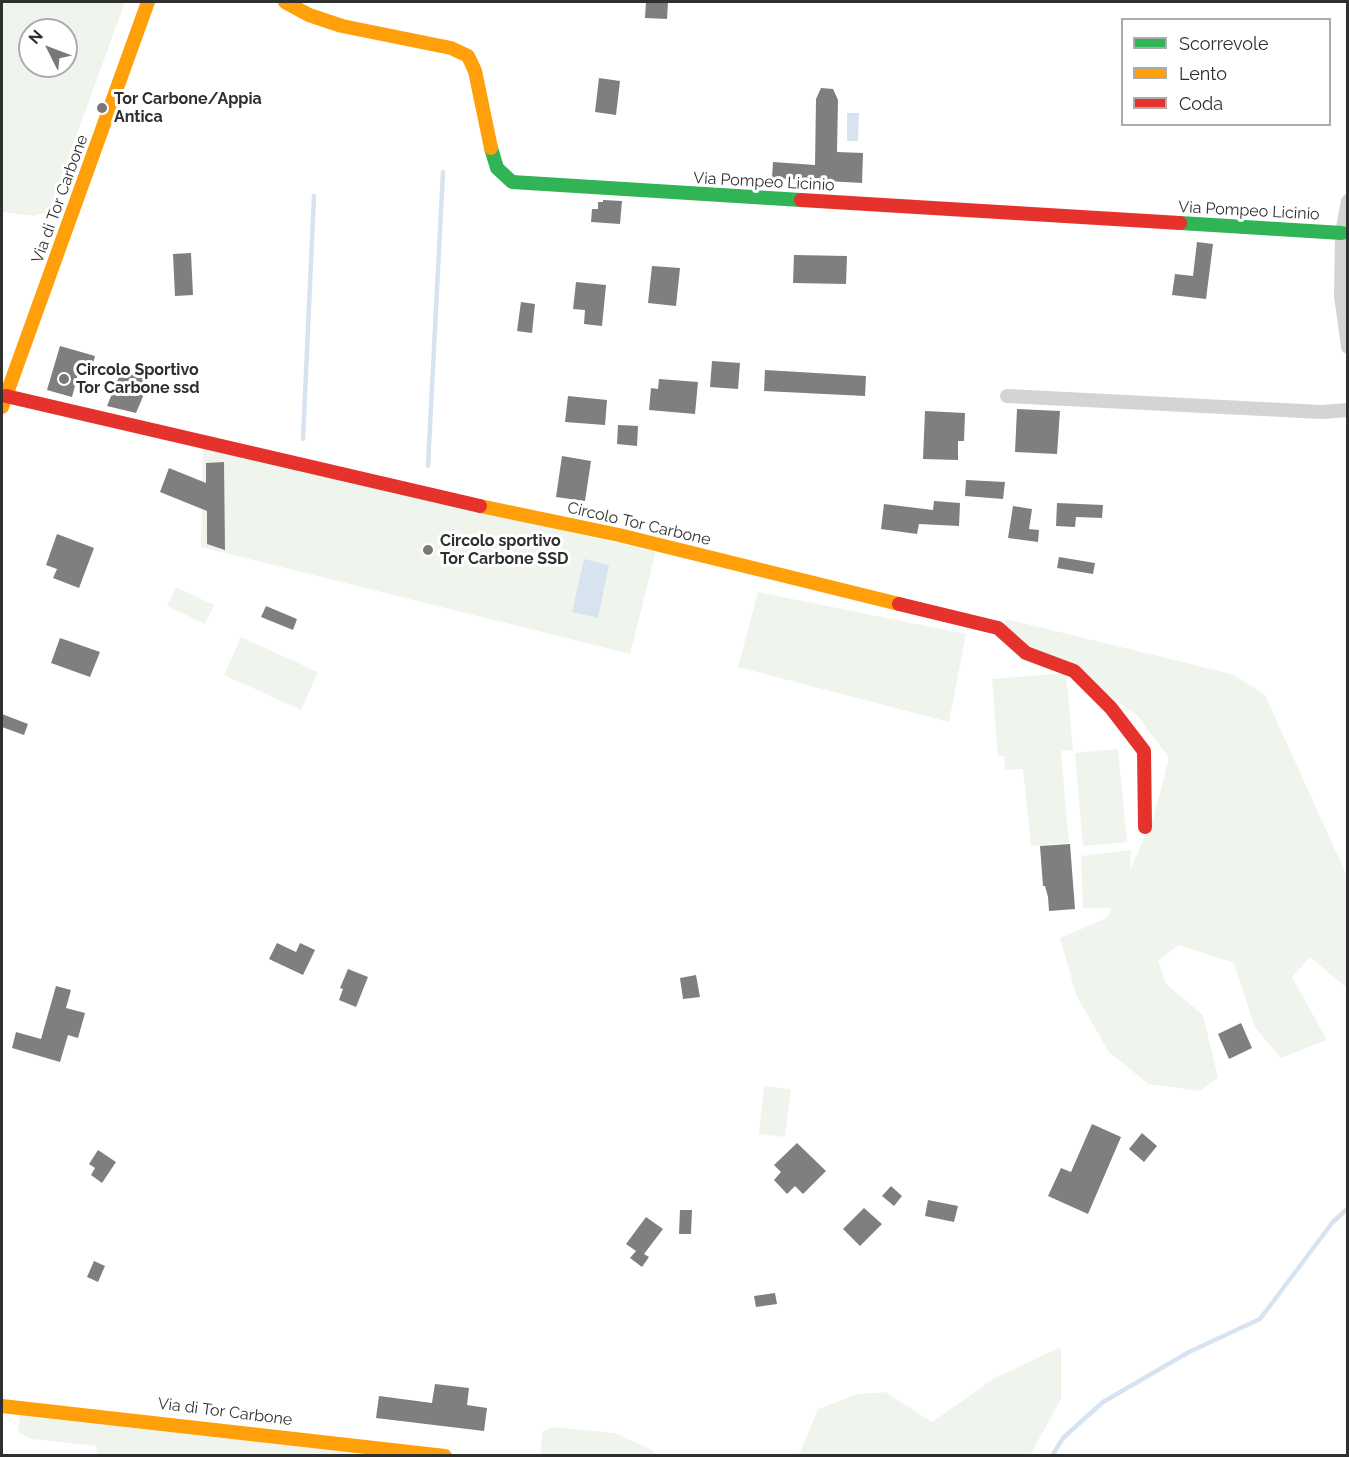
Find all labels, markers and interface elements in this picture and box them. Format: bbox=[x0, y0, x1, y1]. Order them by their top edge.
north arrow bbox=[18, 18, 78, 78]
legend bbox=[1121, 18, 1331, 126]
text: N bbox=[25, 26, 47, 48]
text: Scorrevole bbox=[1179, 33, 1269, 54]
text: Lento bbox=[1179, 63, 1227, 84]
place label: Tor Carbone/Appia Antica bbox=[114, 89, 262, 127]
text: Coda bbox=[1179, 93, 1223, 114]
marker: Tor Carbone/Appia Antica bbox=[95, 101, 109, 115]
street label: Via di Tor Carbone bbox=[28, 132, 92, 266]
street label: Via Pompeo Licinio bbox=[693, 169, 835, 195]
street label: Via Pompeo Licinio bbox=[1178, 198, 1320, 224]
place label: Circolo Sportivo Tor Carbone ssd bbox=[76, 360, 199, 398]
marker: Circolo Sportivo Tor Carbone ssd bbox=[57, 372, 71, 386]
street label: Circolo Tor Carbone bbox=[565, 498, 713, 550]
place label: Circolo sportivo Tor Carbone SSD bbox=[440, 531, 568, 569]
marker: Circolo sportivo Tor Carbone SSD bbox=[421, 543, 435, 557]
street label: Via di Tor Carbone bbox=[157, 1394, 293, 1430]

